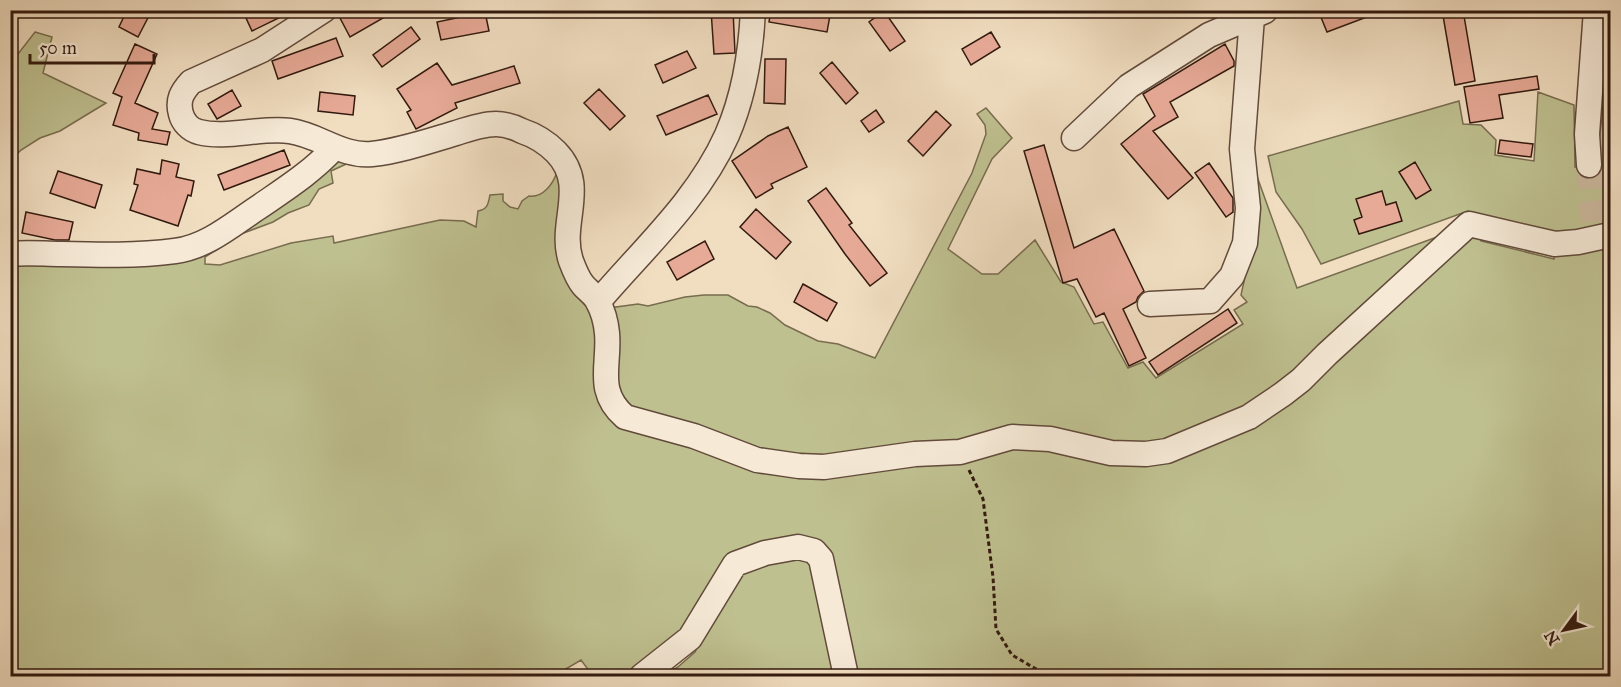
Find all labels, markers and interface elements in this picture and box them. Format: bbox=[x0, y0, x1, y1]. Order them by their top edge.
scale bar bbox=[30, 27, 154, 65]
text: 50 m bbox=[39, 37, 77, 59]
north arrow bbox=[1534, 600, 1594, 660]
text: N bbox=[1540, 627, 1564, 649]

